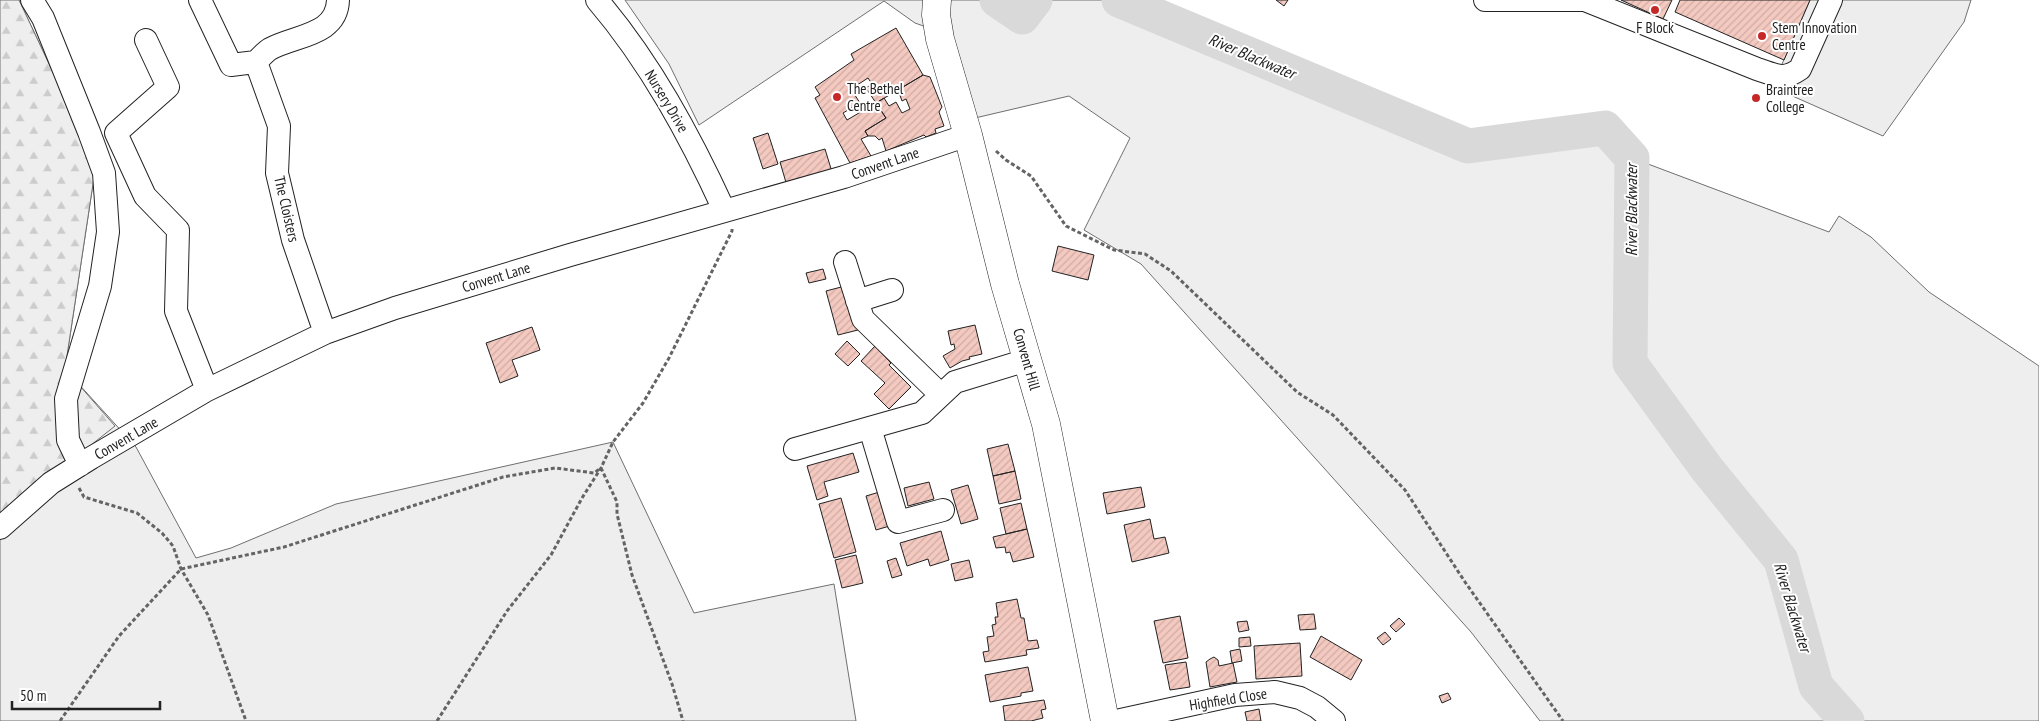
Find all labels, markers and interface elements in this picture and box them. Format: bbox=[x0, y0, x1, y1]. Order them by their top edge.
marker: F Block bbox=[1649, 4, 1661, 16]
place label: F Block bbox=[1636, 18, 1674, 37]
place label: Stem Innovation Centre bbox=[1772, 18, 1857, 54]
water label: River Blackwater bbox=[1206, 29, 1301, 84]
marker: Stem Innovation Centre bbox=[1756, 30, 1768, 42]
street label: Nursery Drive bbox=[641, 66, 693, 136]
place label: The Bethel Centre bbox=[847, 79, 904, 115]
place label: Braintree College bbox=[1766, 80, 1814, 116]
marker: The Bethel Centre bbox=[831, 91, 843, 103]
marker: Braintree College bbox=[1750, 92, 1762, 104]
street label: Convent Lane bbox=[849, 143, 921, 183]
water label: River Blackwater bbox=[1621, 161, 1641, 256]
street label: The Cloisters bbox=[270, 174, 304, 244]
street label: Convent Lane bbox=[460, 258, 532, 296]
street label: Convent Hill bbox=[1009, 326, 1045, 393]
street label: Convent Lane bbox=[91, 412, 161, 464]
water label: River Blackwater bbox=[1770, 560, 1817, 657]
scale bar bbox=[12, 678, 160, 710]
street label: Highfield Close bbox=[1188, 683, 1268, 715]
text: 50 m bbox=[20, 686, 46, 705]

